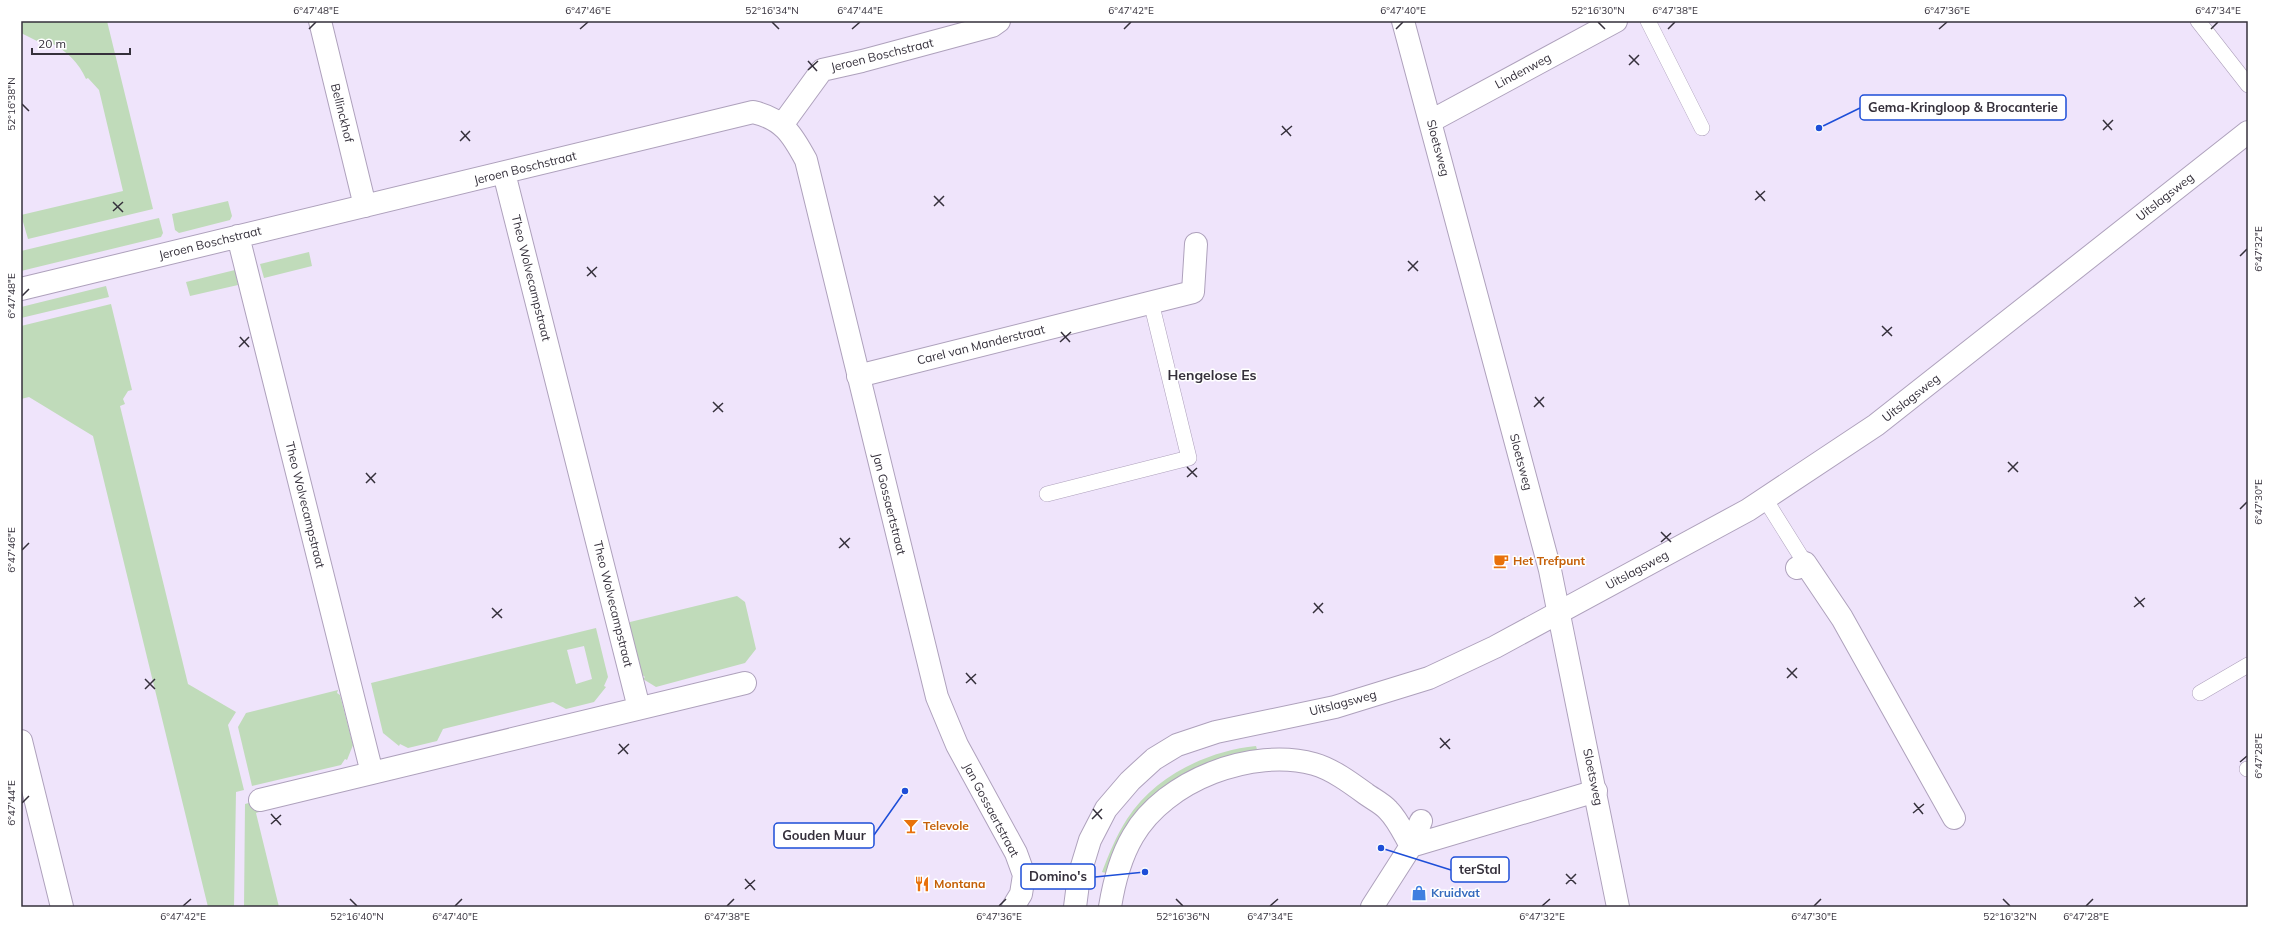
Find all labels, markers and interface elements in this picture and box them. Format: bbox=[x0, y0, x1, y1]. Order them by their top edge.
text: 6°47'48"E bbox=[293, 4, 339, 17]
text: 6°47'46"E bbox=[565, 4, 611, 17]
text: 52°16'34"N bbox=[745, 4, 799, 17]
text: 6°47'44"E bbox=[837, 4, 883, 17]
text: 6°47'42"E bbox=[1108, 4, 1154, 17]
text: 6°47'40"E bbox=[1380, 4, 1426, 17]
text: 52°16'30"N bbox=[1571, 4, 1625, 17]
text: 6°47'38"E bbox=[1652, 4, 1698, 17]
text: 6°47'36"E bbox=[1924, 4, 1970, 17]
text: 6°47'34"E bbox=[2195, 4, 2241, 17]
scale bar bbox=[32, 30, 130, 56]
street label: Jeroen Boschstraat bbox=[829, 35, 935, 75]
text: 20 m bbox=[38, 36, 66, 51]
street label: Lindenweg bbox=[1492, 50, 1553, 92]
text: 52°16'38"N bbox=[5, 77, 18, 131]
street label: Bellinckhof bbox=[328, 82, 357, 145]
callout: Gema-Kringloop & Brocanterie bbox=[1860, 95, 2066, 120]
text: Gema-Kringloop & Brocanterie bbox=[1868, 99, 2058, 115]
street label: Sloetsweg bbox=[1424, 118, 1453, 178]
street label: Jeroen Boschstraat bbox=[472, 148, 578, 188]
street label: Uitslagsweg bbox=[2133, 169, 2196, 224]
street label: Theo Wolvecampstraat bbox=[509, 213, 554, 343]
street label: Jeroen Boschstraat bbox=[157, 223, 263, 263]
text: 6°47'32"E bbox=[2252, 226, 2265, 272]
text: 6°47'48"E bbox=[5, 273, 18, 319]
street label: Carel van Manderstraat bbox=[915, 321, 1046, 368]
district label: Hengelose Es bbox=[1167, 366, 1257, 384]
street label: Uitslagsweg bbox=[1879, 370, 1942, 425]
street label: Sloetsweg bbox=[1507, 432, 1536, 492]
street label: Theo Wolvecampstraat bbox=[283, 440, 328, 570]
street label: Jan Gossaertstraat bbox=[870, 451, 909, 556]
text: 6°47'30"E bbox=[2252, 479, 2265, 525]
text: 6°47'46"E bbox=[5, 527, 18, 573]
street label: Theo Wolvecampstraat bbox=[591, 539, 636, 669]
street label: Uitslagsweg bbox=[1603, 547, 1671, 592]
cafe icon: Het Trefpunt bbox=[1492, 552, 1510, 570]
place label: Het Trefpunt bbox=[1513, 553, 1586, 568]
street label: Uitslagsweg bbox=[1308, 686, 1378, 719]
text: 6°47'28"E bbox=[2252, 733, 2265, 779]
street label: Sloetsweg bbox=[1580, 747, 1607, 807]
street label: Jan Gossaertstraat bbox=[960, 760, 1023, 859]
text: 6°47'44"E bbox=[5, 780, 18, 826]
bar icon: Televole bbox=[902, 817, 920, 835]
place label: Televole bbox=[923, 818, 969, 833]
callout: Gouden Muur bbox=[774, 823, 874, 848]
text: Gouden Muur bbox=[782, 827, 867, 843]
callout: terStal bbox=[1451, 857, 1509, 882]
text: terStal bbox=[1459, 861, 1501, 877]
callout: Domino's bbox=[1021, 864, 1095, 889]
text: Domino's bbox=[1029, 868, 1087, 884]
restaurant icon: Montana bbox=[913, 875, 931, 893]
place label: Montana bbox=[934, 876, 985, 891]
shop icon: Kruidvat bbox=[1410, 884, 1428, 902]
place label: Kruidvat bbox=[1431, 885, 1480, 900]
text: 6°47'42"E bbox=[160, 910, 206, 923]
text: 52°16'40"N bbox=[330, 910, 384, 923]
text: 6°47'40"E bbox=[432, 910, 478, 923]
text: 6°47'38"E bbox=[704, 910, 750, 923]
text: 6°47'36"E bbox=[976, 910, 1022, 923]
text: 52°16'36"N bbox=[1156, 910, 1210, 923]
text: 6°47'34"E bbox=[1247, 910, 1293, 923]
text: 6°47'32"E bbox=[1519, 910, 1565, 923]
text: 6°47'30"E bbox=[1791, 910, 1837, 923]
text: 52°16'32"N bbox=[1983, 910, 2037, 923]
text: 6°47'28"E bbox=[2063, 910, 2109, 923]

